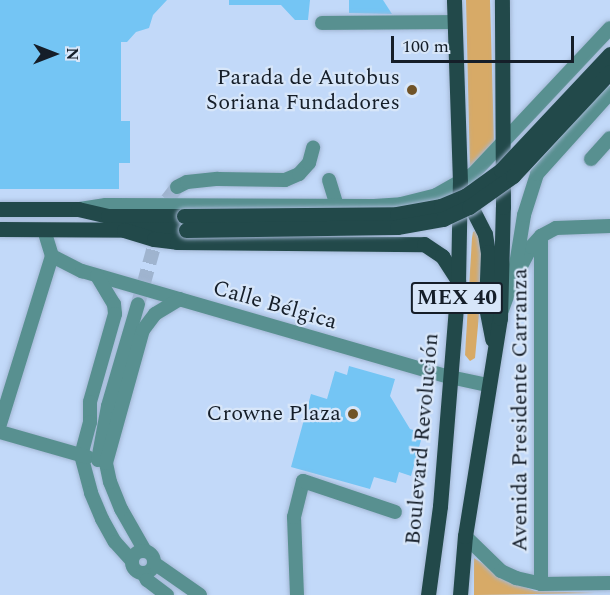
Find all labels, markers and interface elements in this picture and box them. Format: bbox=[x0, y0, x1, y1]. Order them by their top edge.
north arrow bbox=[24, 24, 84, 84]
scale bar bbox=[394, 24, 577, 62]
text: 100 m bbox=[402, 33, 449, 60]
text: N bbox=[60, 47, 84, 61]
place label: Parada de Autobus Soriana Fundadores bbox=[206, 64, 400, 116]
marker: Parada de Autobus Soriana Fundadores bbox=[405, 83, 419, 97]
street label: Avenida Presidente Carranza bbox=[507, 268, 533, 552]
street label: Calle Bélgica bbox=[210, 275, 340, 335]
road number: MEX 40 bbox=[410, 280, 504, 316]
street label: Boulevard Revolución bbox=[400, 332, 444, 546]
place label: Crowne Plaza bbox=[206, 401, 341, 427]
marker: Crowne Plaza bbox=[346, 407, 360, 421]

